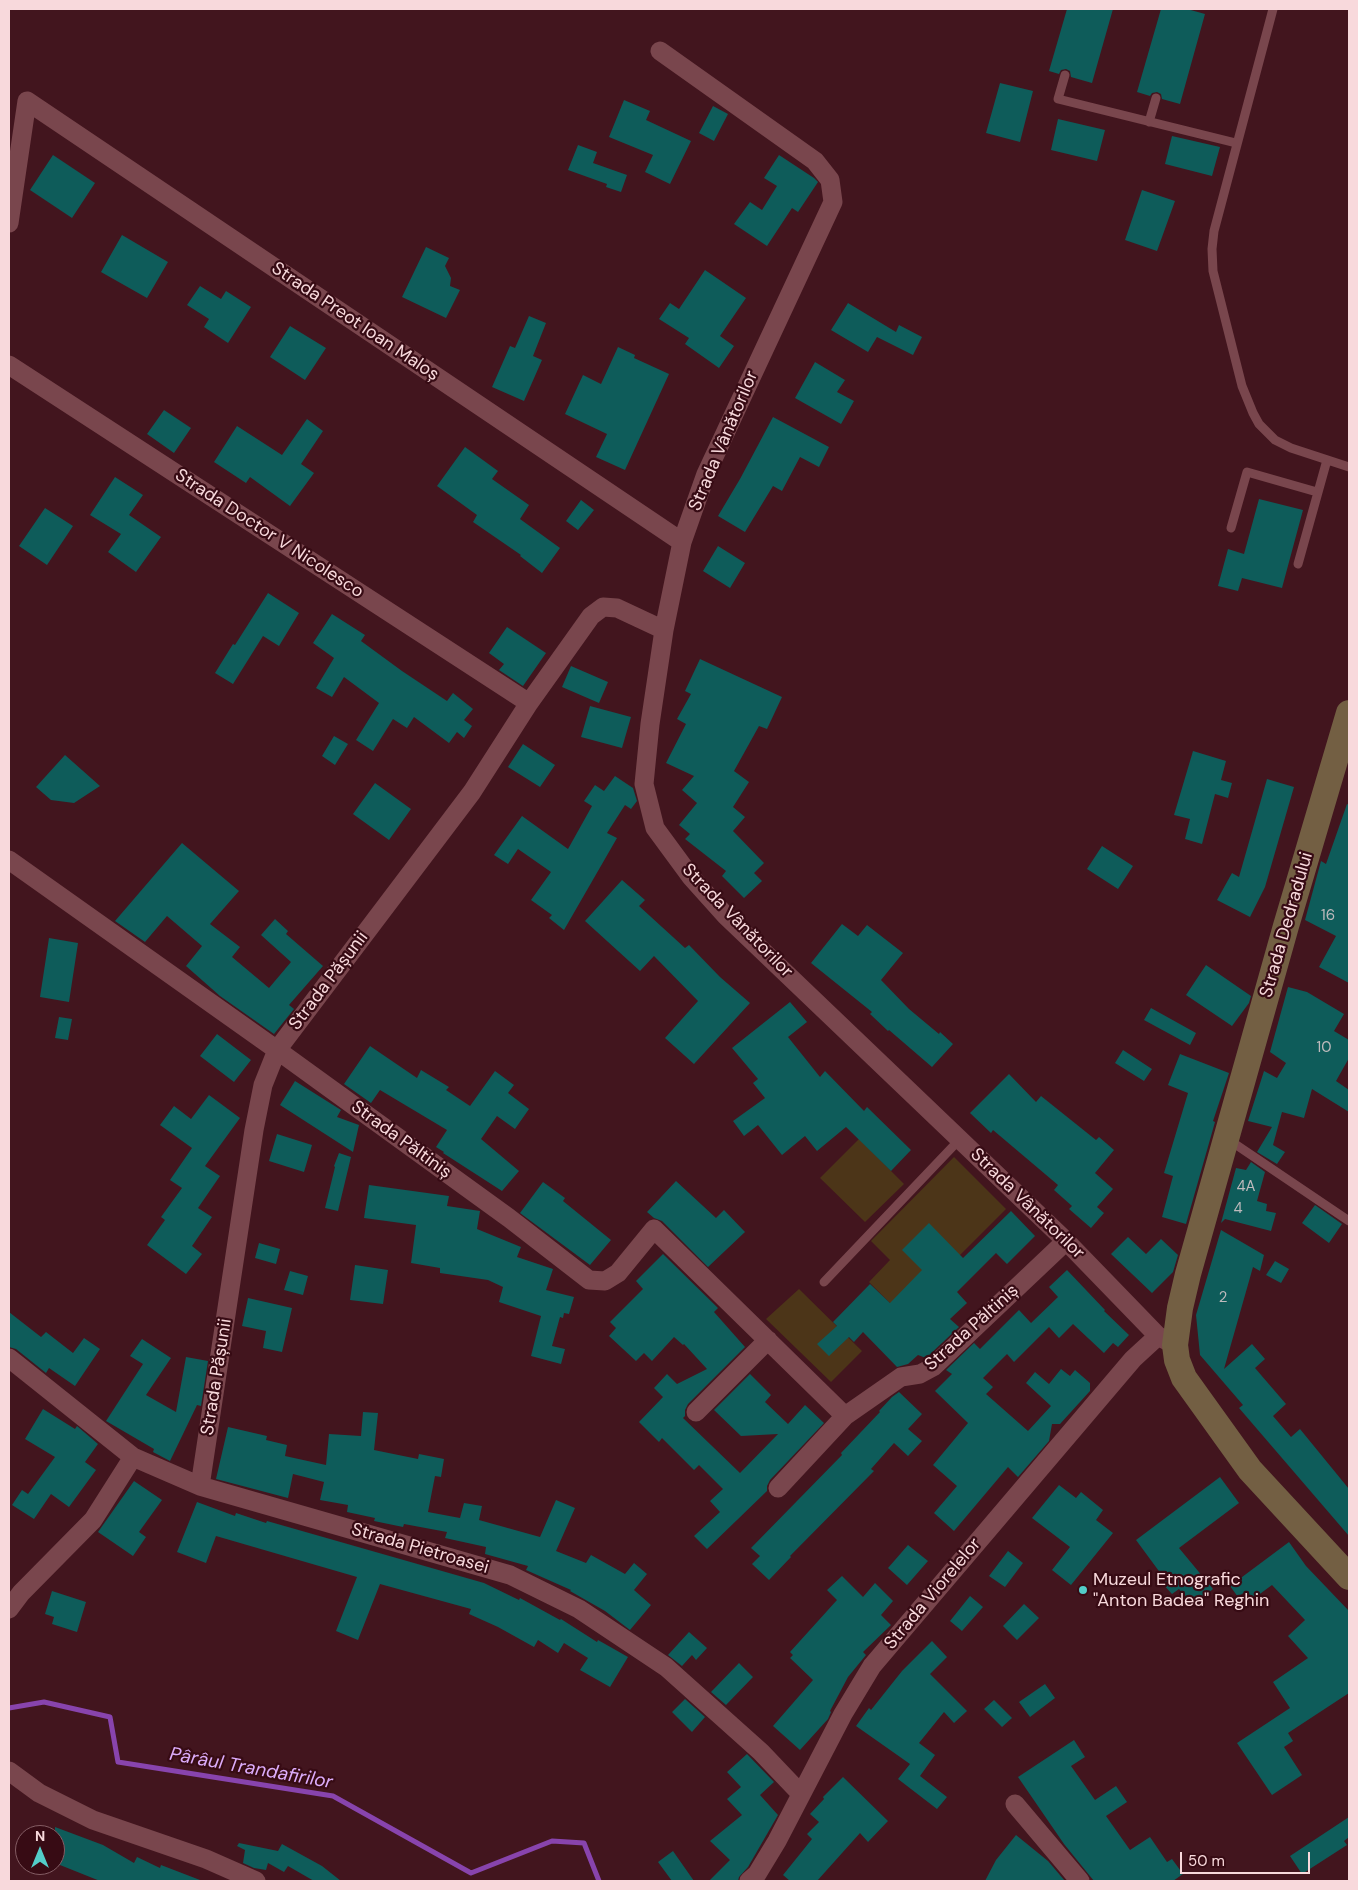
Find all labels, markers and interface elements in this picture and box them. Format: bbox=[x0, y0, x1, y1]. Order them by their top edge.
street label: Strada Preot Ioan Maloș bbox=[267, 258, 443, 386]
street label: Strada Vânătorilor bbox=[685, 368, 763, 514]
street label: Strada Doctor V Nicolesco bbox=[171, 465, 367, 603]
street label: Strada Dedradului bbox=[1256, 850, 1318, 1000]
street label: Strada Vânătorilor bbox=[677, 859, 797, 983]
house number: 16 bbox=[1321, 907, 1335, 925]
street label: Strada Pășunii bbox=[285, 927, 373, 1035]
house number: 10 bbox=[1317, 1039, 1331, 1057]
street label: Strada Păltiniș bbox=[347, 1096, 455, 1184]
street label: Strada Vânătorilor bbox=[965, 1144, 1089, 1264]
house number: 4A bbox=[1236, 1178, 1256, 1196]
house number: 4 bbox=[1233, 1200, 1243, 1218]
street label: Strada Păltiniș bbox=[921, 1280, 1023, 1376]
house number: 2 bbox=[1219, 1289, 1227, 1307]
street label: Strada Pășunii bbox=[197, 1317, 237, 1437]
street label: Strada Pietroasei bbox=[349, 1519, 491, 1579]
street label: Strada Viorelelor bbox=[880, 1534, 986, 1654]
place label: Muzeul Etnografic "Anton Badea" Reghin bbox=[1093, 1569, 1269, 1612]
marker: Muzeul Etnografic "Anton Badea" Reghin bbox=[1077, 1584, 1089, 1596]
water label: Pârâul Trandafirilor bbox=[168, 1743, 334, 1795]
north arrow bbox=[15, 1825, 65, 1875]
text: N bbox=[35, 1827, 45, 1845]
scale bar bbox=[1183, 1842, 1313, 1874]
text: 50 m bbox=[1188, 1851, 1225, 1871]

